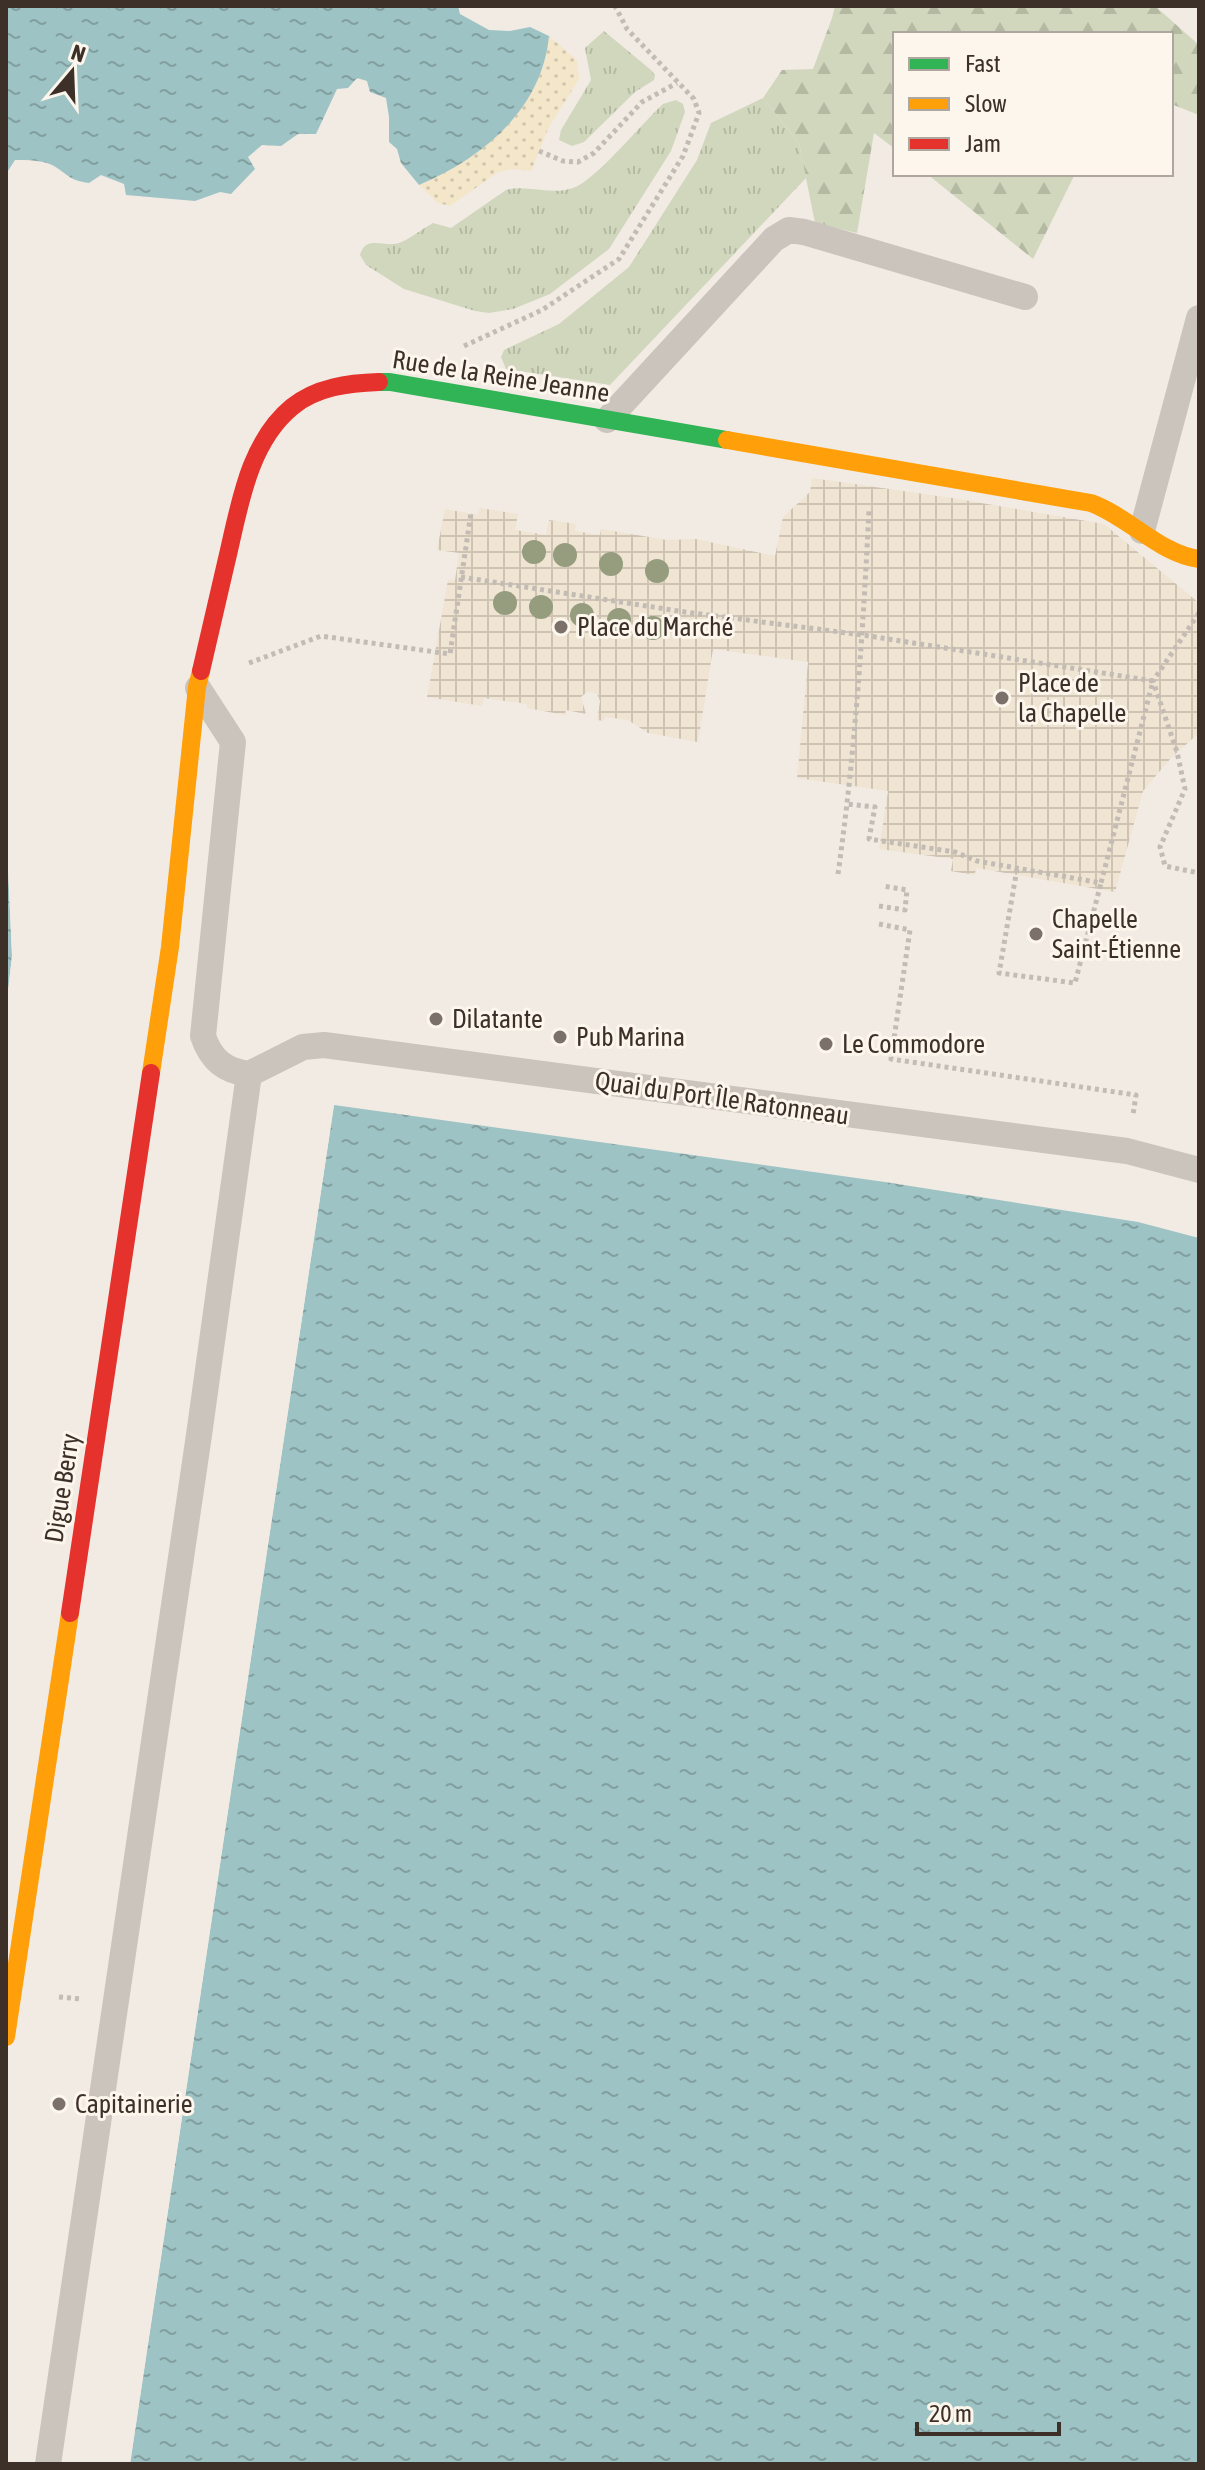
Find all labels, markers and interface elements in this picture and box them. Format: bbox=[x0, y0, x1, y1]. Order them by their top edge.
north arrow bbox=[32, 32, 112, 112]
legend bbox=[893, 32, 1173, 176]
text: N bbox=[68, 39, 89, 67]
text: Fast bbox=[965, 50, 1001, 77]
text: Slow bbox=[965, 90, 1007, 117]
text: Jam bbox=[965, 130, 1001, 157]
street label: Rue de la Reine Jeanne bbox=[390, 344, 612, 408]
place label: Place du Marché bbox=[577, 612, 733, 642]
marker: Place du Marché bbox=[552, 618, 570, 636]
place label: Place de la Chapelle bbox=[1018, 668, 1126, 728]
marker: Place de la Chapelle bbox=[993, 689, 1011, 707]
place label: Chapelle Saint-Étienne bbox=[1052, 904, 1181, 964]
marker: Chapelle Saint-Étienne bbox=[1027, 925, 1045, 943]
place label: Dilatante bbox=[452, 1004, 543, 1034]
marker: Dilatante bbox=[427, 1010, 445, 1028]
place label: Pub Marina bbox=[576, 1022, 685, 1052]
marker: Pub Marina bbox=[551, 1028, 569, 1046]
place label: Le Commodore bbox=[842, 1029, 985, 1059]
marker: Le Commodore bbox=[817, 1035, 835, 1053]
street label: Quai du Port Île Ratonneau bbox=[593, 1065, 851, 1131]
street label: Digue Berry bbox=[39, 1431, 85, 1545]
place label: Capitainerie bbox=[75, 2089, 193, 2119]
marker: Capitainerie bbox=[50, 2095, 68, 2113]
scale bar bbox=[917, 2386, 1059, 2436]
text: 20 m bbox=[929, 2400, 972, 2427]

